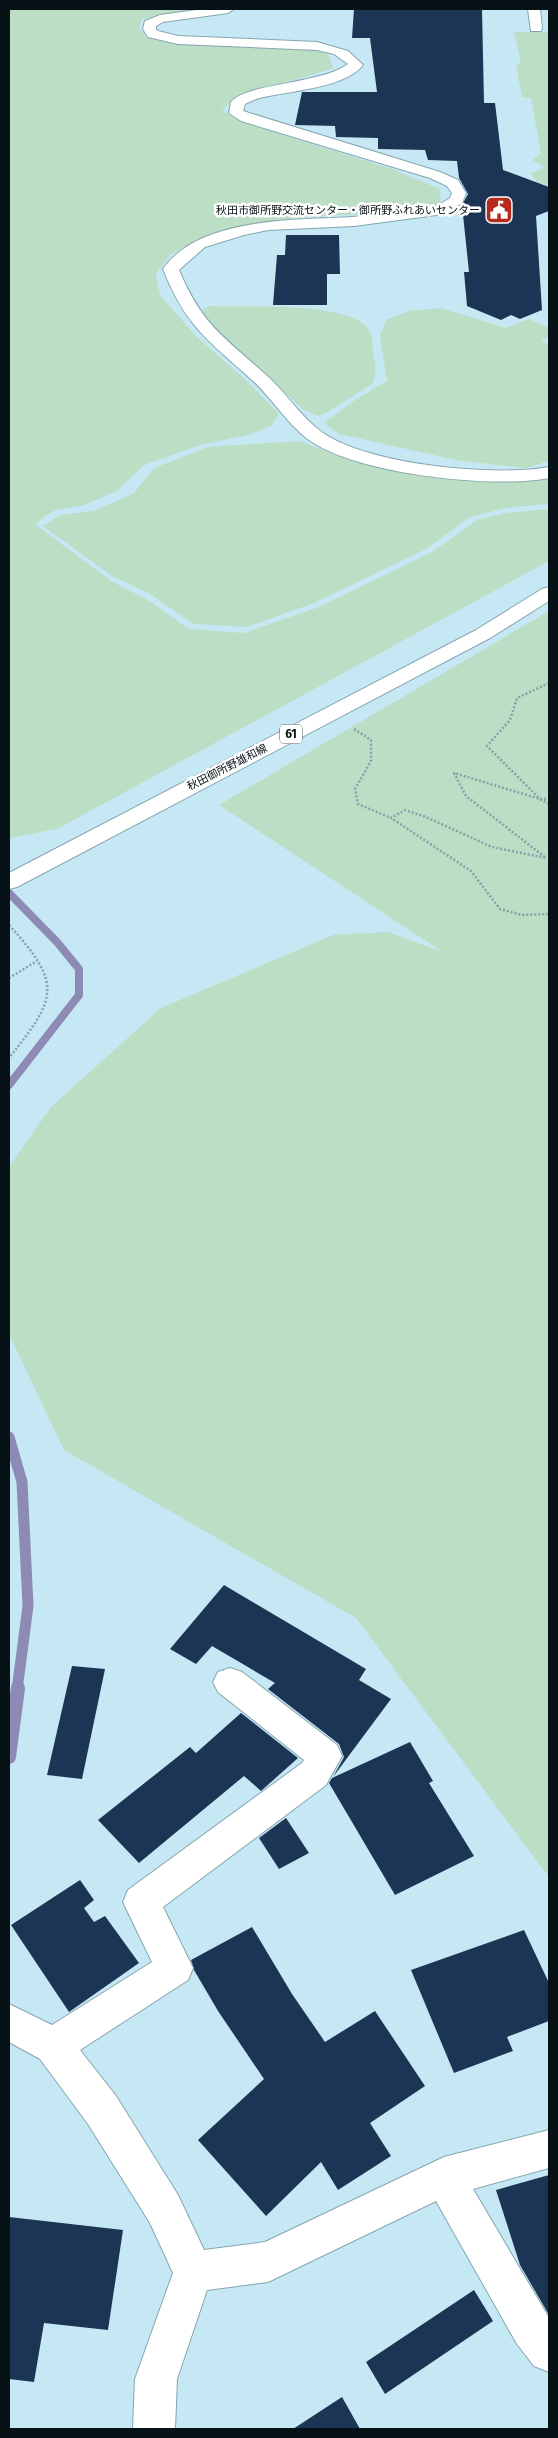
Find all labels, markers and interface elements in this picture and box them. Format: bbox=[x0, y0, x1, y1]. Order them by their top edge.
public building icon: 秋田市御所野交流センター・御所野ふれあいセンター bbox=[484, 195, 514, 225]
place label: 秋田市御所野交流センター・御所野ふれあいセンター bbox=[216, 204, 480, 217]
road number: 61 bbox=[280, 724, 302, 744]
street label: 秋田御所野雄和線 bbox=[185, 742, 269, 793]

